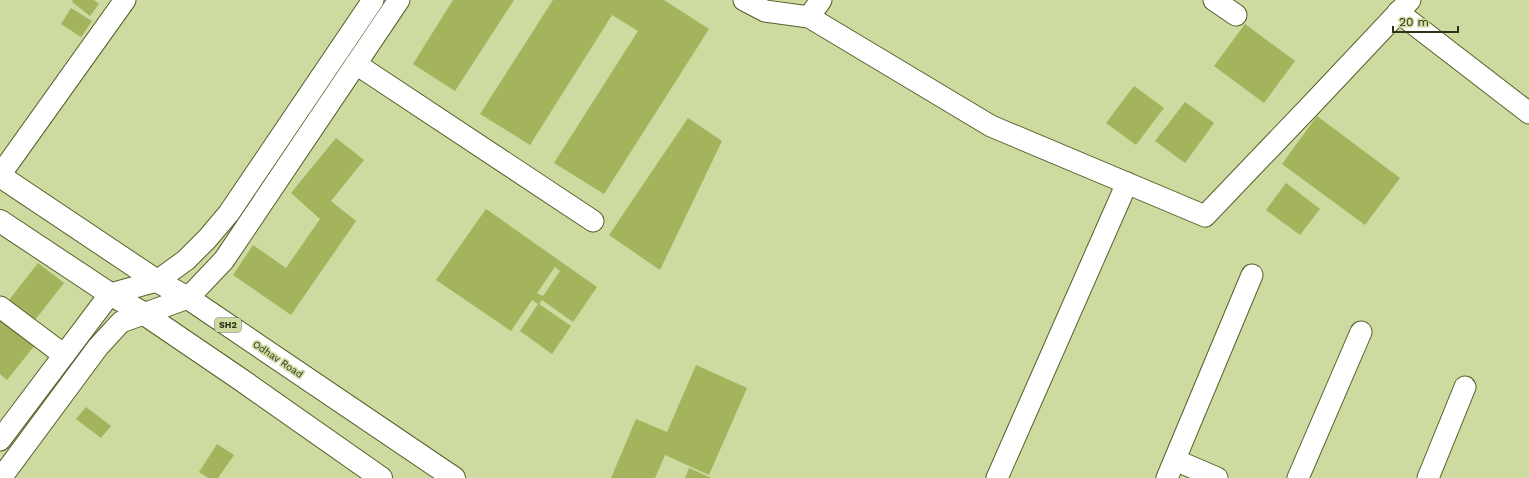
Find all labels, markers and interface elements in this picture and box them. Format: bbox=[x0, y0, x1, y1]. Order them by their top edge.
scale bar bbox=[1393, 8, 1458, 34]
text: 20 m bbox=[1399, 15, 1429, 29]
road number: SH2 bbox=[215, 318, 241, 332]
street label: Odhav Road bbox=[251, 338, 305, 380]

